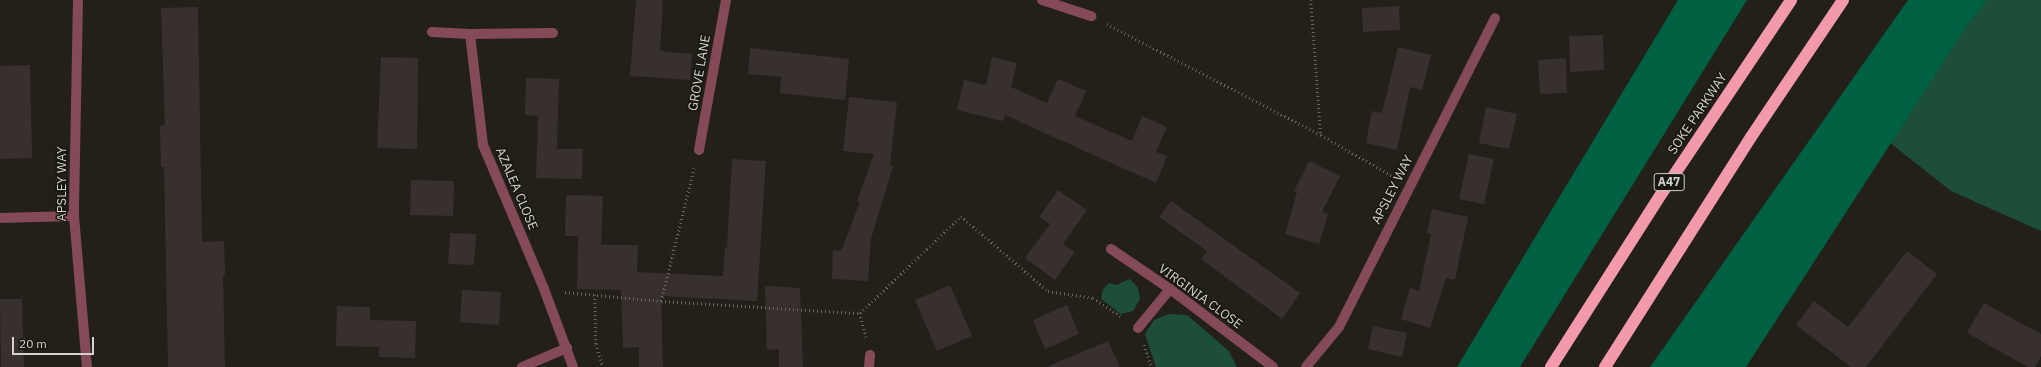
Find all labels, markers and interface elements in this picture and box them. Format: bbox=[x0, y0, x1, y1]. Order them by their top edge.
street label: GROVE LANE bbox=[686, 34, 714, 112]
street label: SOKE PARKWAY bbox=[1665, 70, 1731, 158]
street label: AZALEA CLOSE bbox=[492, 145, 540, 233]
street label: APSLEY WAY bbox=[54, 146, 70, 222]
street label: APSLEY WAY bbox=[1369, 153, 1417, 227]
road number: A47 bbox=[1653, 172, 1685, 192]
street label: VIRGINIA CLOSE bbox=[1155, 261, 1245, 333]
scale bar bbox=[14, 329, 96, 355]
text: 20 m bbox=[19, 336, 47, 351]

